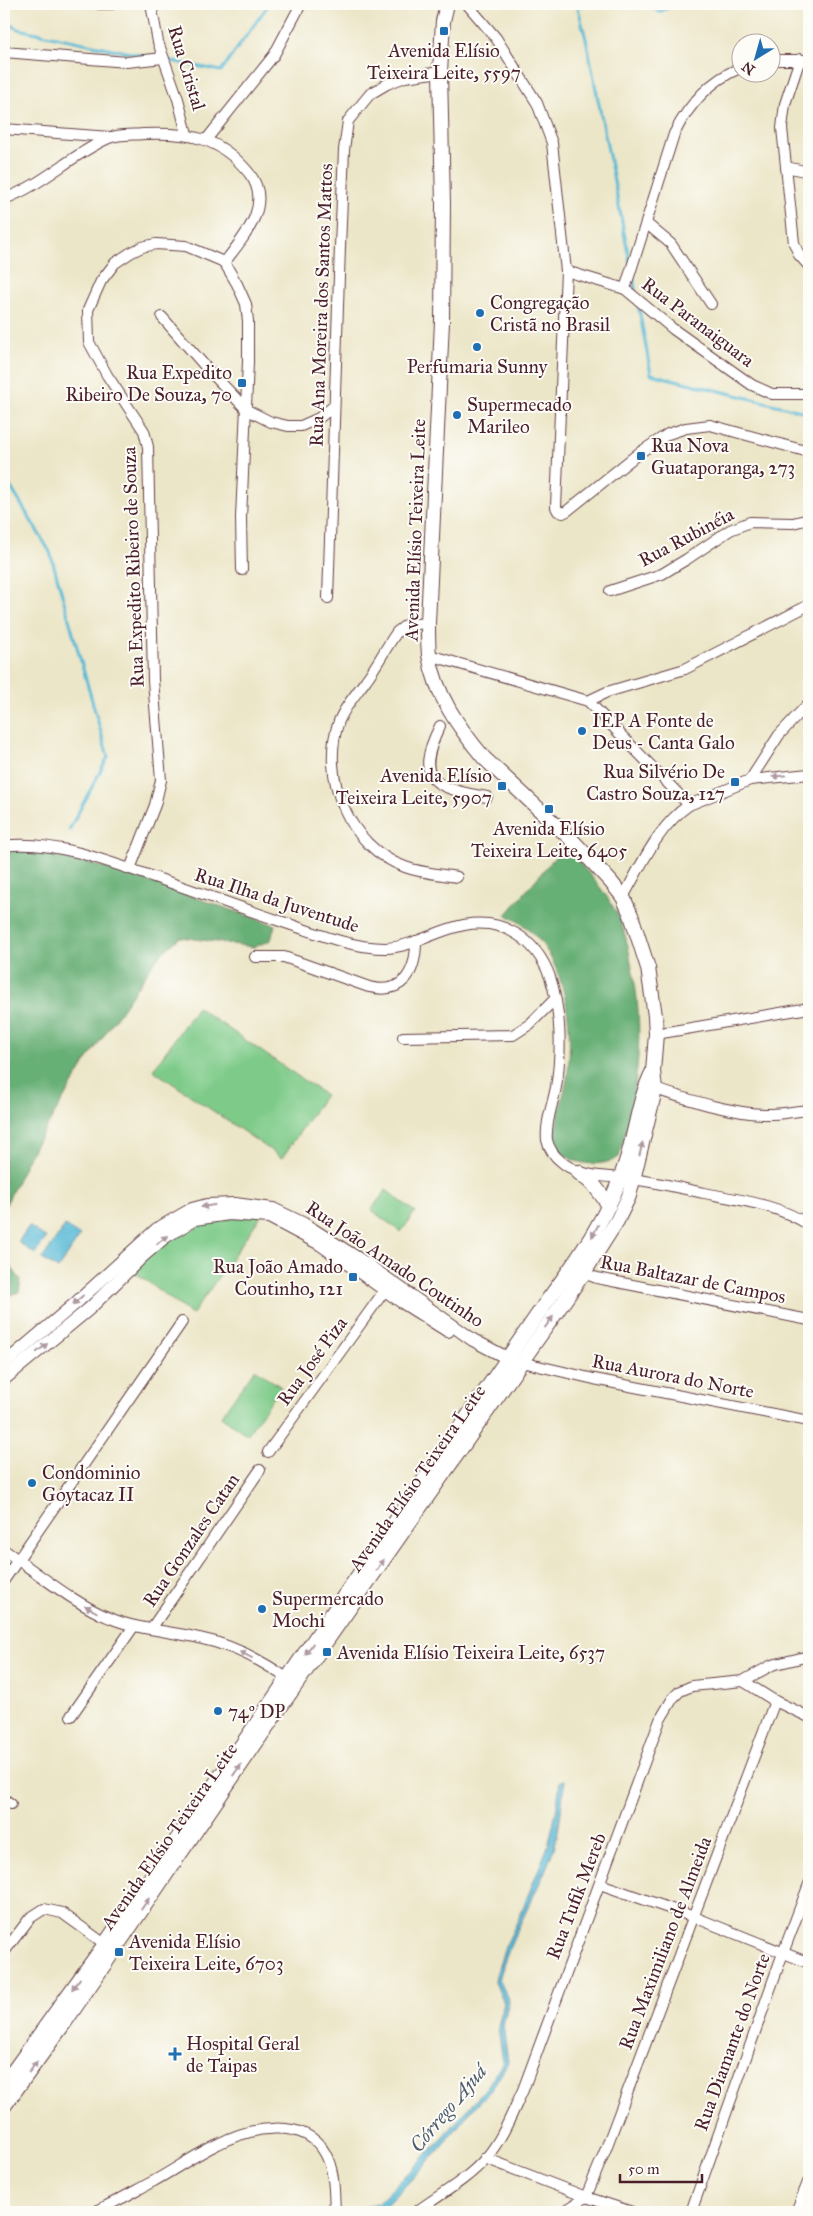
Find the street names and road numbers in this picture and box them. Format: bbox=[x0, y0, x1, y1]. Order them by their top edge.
street label: Rua Cristal bbox=[163, 23, 211, 114]
street label: Rua Ana Moreira dos Santos Mattos bbox=[305, 163, 337, 447]
street label: Rua Paranaiguara bbox=[637, 272, 760, 373]
street label: Avenida Elísio Teixeira Leite bbox=[400, 418, 430, 643]
street label: Rua Expedito Ribeiro de Souza bbox=[117, 445, 149, 688]
street label: Rua Rubinéia bbox=[634, 502, 738, 572]
street label: Rua Ilha da Juventude bbox=[192, 863, 362, 938]
street label: Rua João Amado Coutinho bbox=[301, 1196, 489, 1333]
street label: Rua Baltazar de Campos bbox=[598, 1250, 788, 1308]
street label: Rua José Piza bbox=[272, 1311, 353, 1411]
street label: Rua Aurora do Norte bbox=[590, 1349, 756, 1403]
street label: Avenida Elísio Teixeira Leite bbox=[343, 1380, 490, 1577]
street label: Rua Gonzales Catan bbox=[138, 1469, 244, 1611]
street label: Avenida Elísio Teixeira Leite bbox=[95, 1738, 242, 1935]
street label: Rua Tufik Mereb bbox=[541, 1829, 611, 1963]
street label: Rua Maximiliano de Almeida bbox=[614, 1832, 717, 2053]
street label: Rua Diamante do Norte bbox=[689, 1950, 775, 2134]

